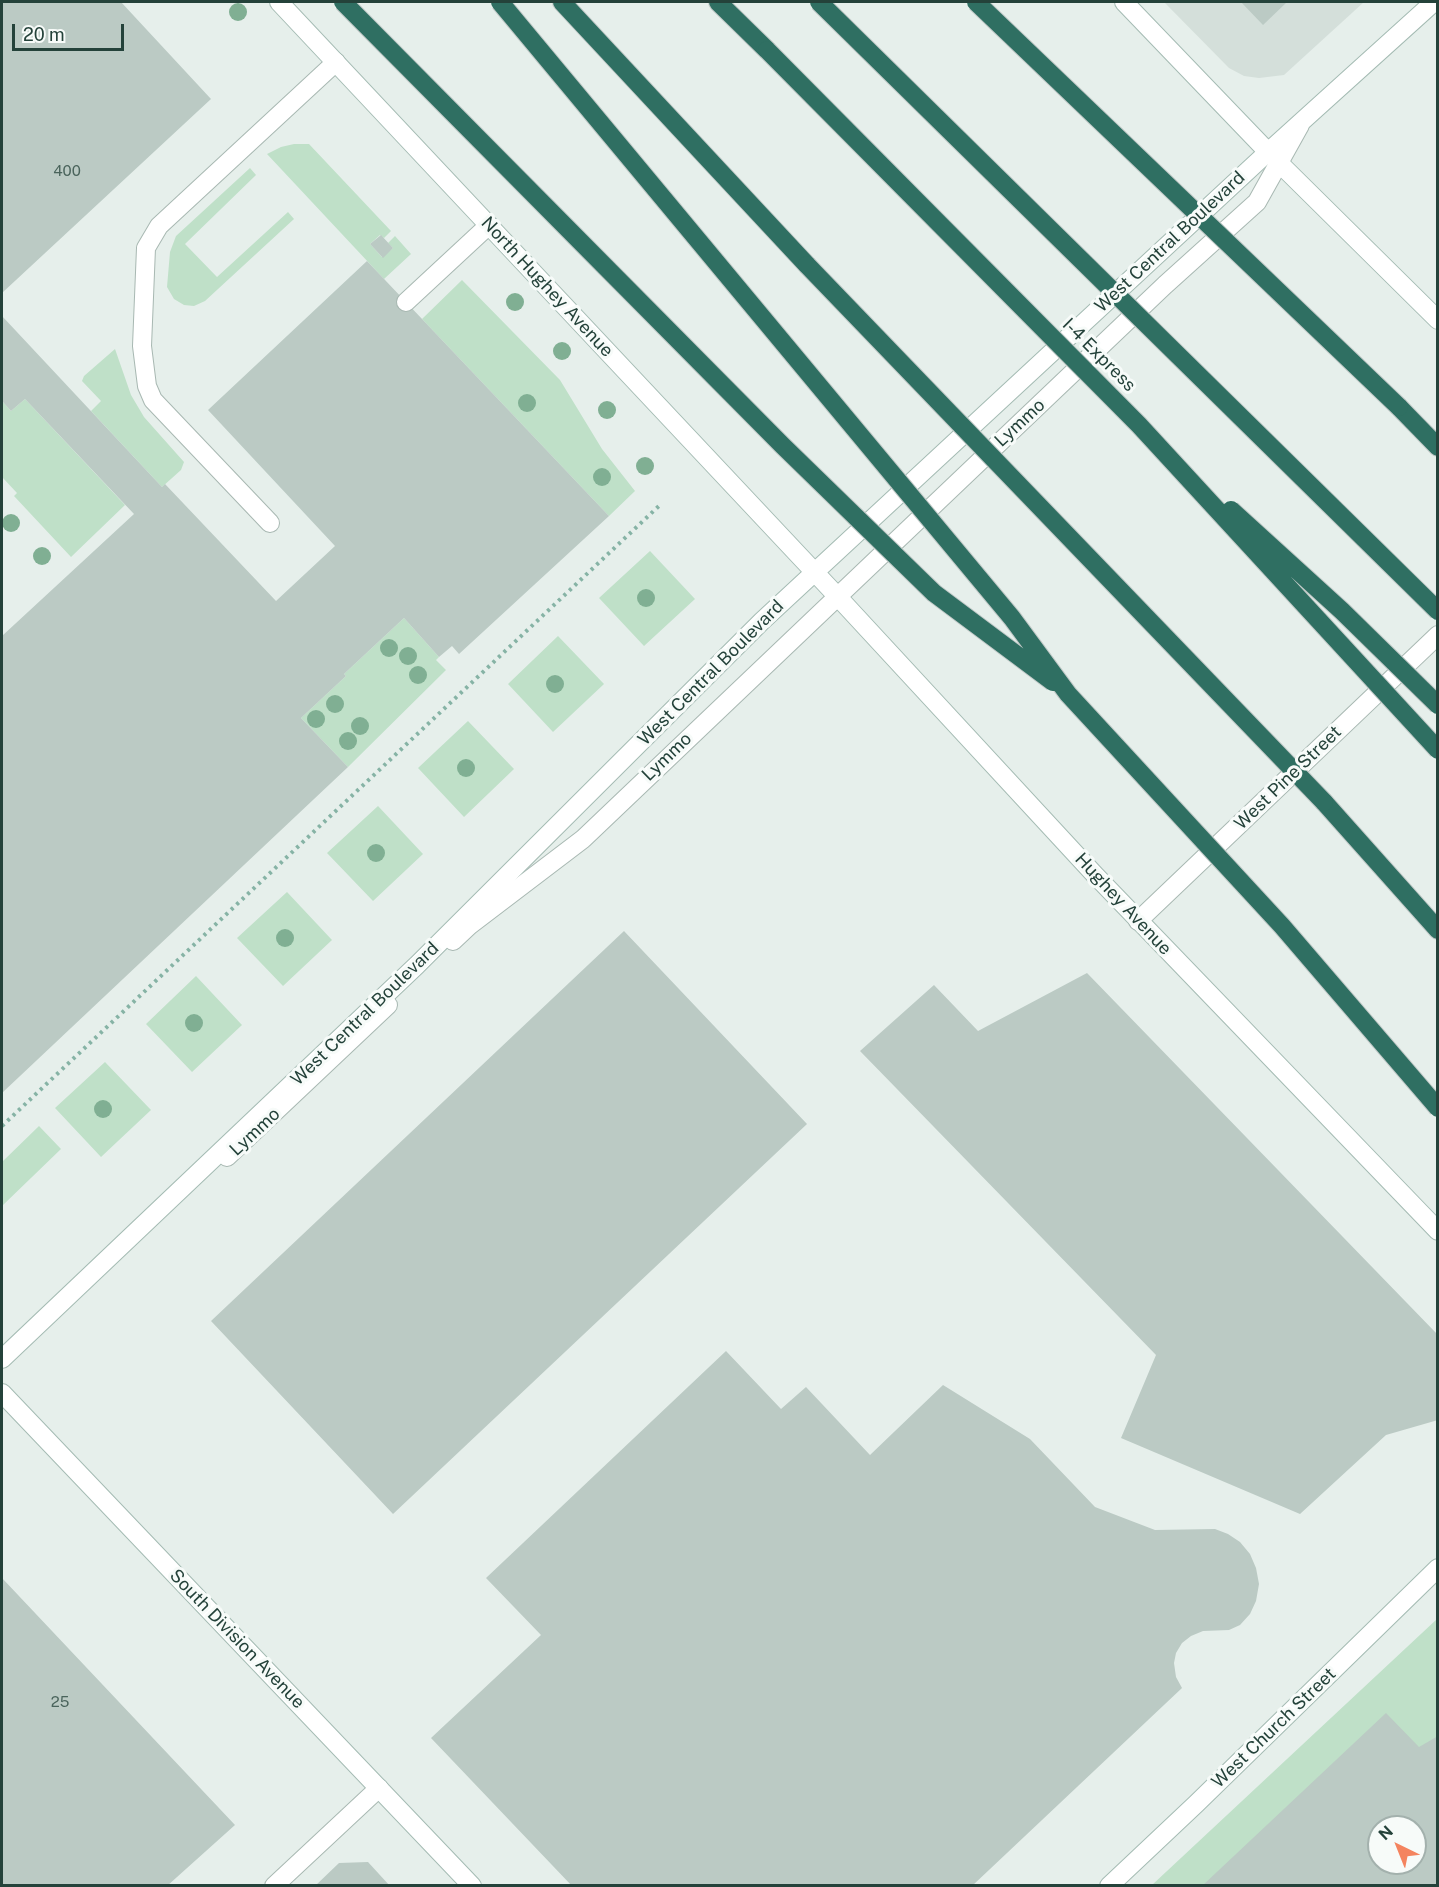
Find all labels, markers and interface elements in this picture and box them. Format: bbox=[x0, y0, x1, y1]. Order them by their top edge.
scale bar bbox=[15, 12, 128, 50]
text: 20 m bbox=[23, 24, 65, 45]
house number: 400 bbox=[53, 162, 81, 180]
street label: West Central Boulevard bbox=[1091, 167, 1249, 317]
street label: North Hughey Avenue bbox=[476, 212, 618, 362]
street label: I-4 Express bbox=[1058, 314, 1140, 396]
street label: Lymmo bbox=[990, 394, 1050, 452]
street label: West Central Boulevard bbox=[634, 596, 788, 750]
street label: West Pine Street bbox=[1230, 721, 1346, 835]
street label: Lymmo bbox=[638, 728, 696, 786]
street label: Hughey Avenue bbox=[1070, 848, 1176, 960]
street label: West Central Boulevard bbox=[287, 938, 443, 1090]
street label: Lymmo bbox=[225, 1103, 285, 1161]
street label: South Division Avenue bbox=[165, 1565, 309, 1713]
street label: West Church Street bbox=[1208, 1663, 1340, 1793]
house number: 25 bbox=[51, 1693, 69, 1711]
north arrow bbox=[1367, 1815, 1427, 1875]
text: N bbox=[1375, 1822, 1397, 1844]

